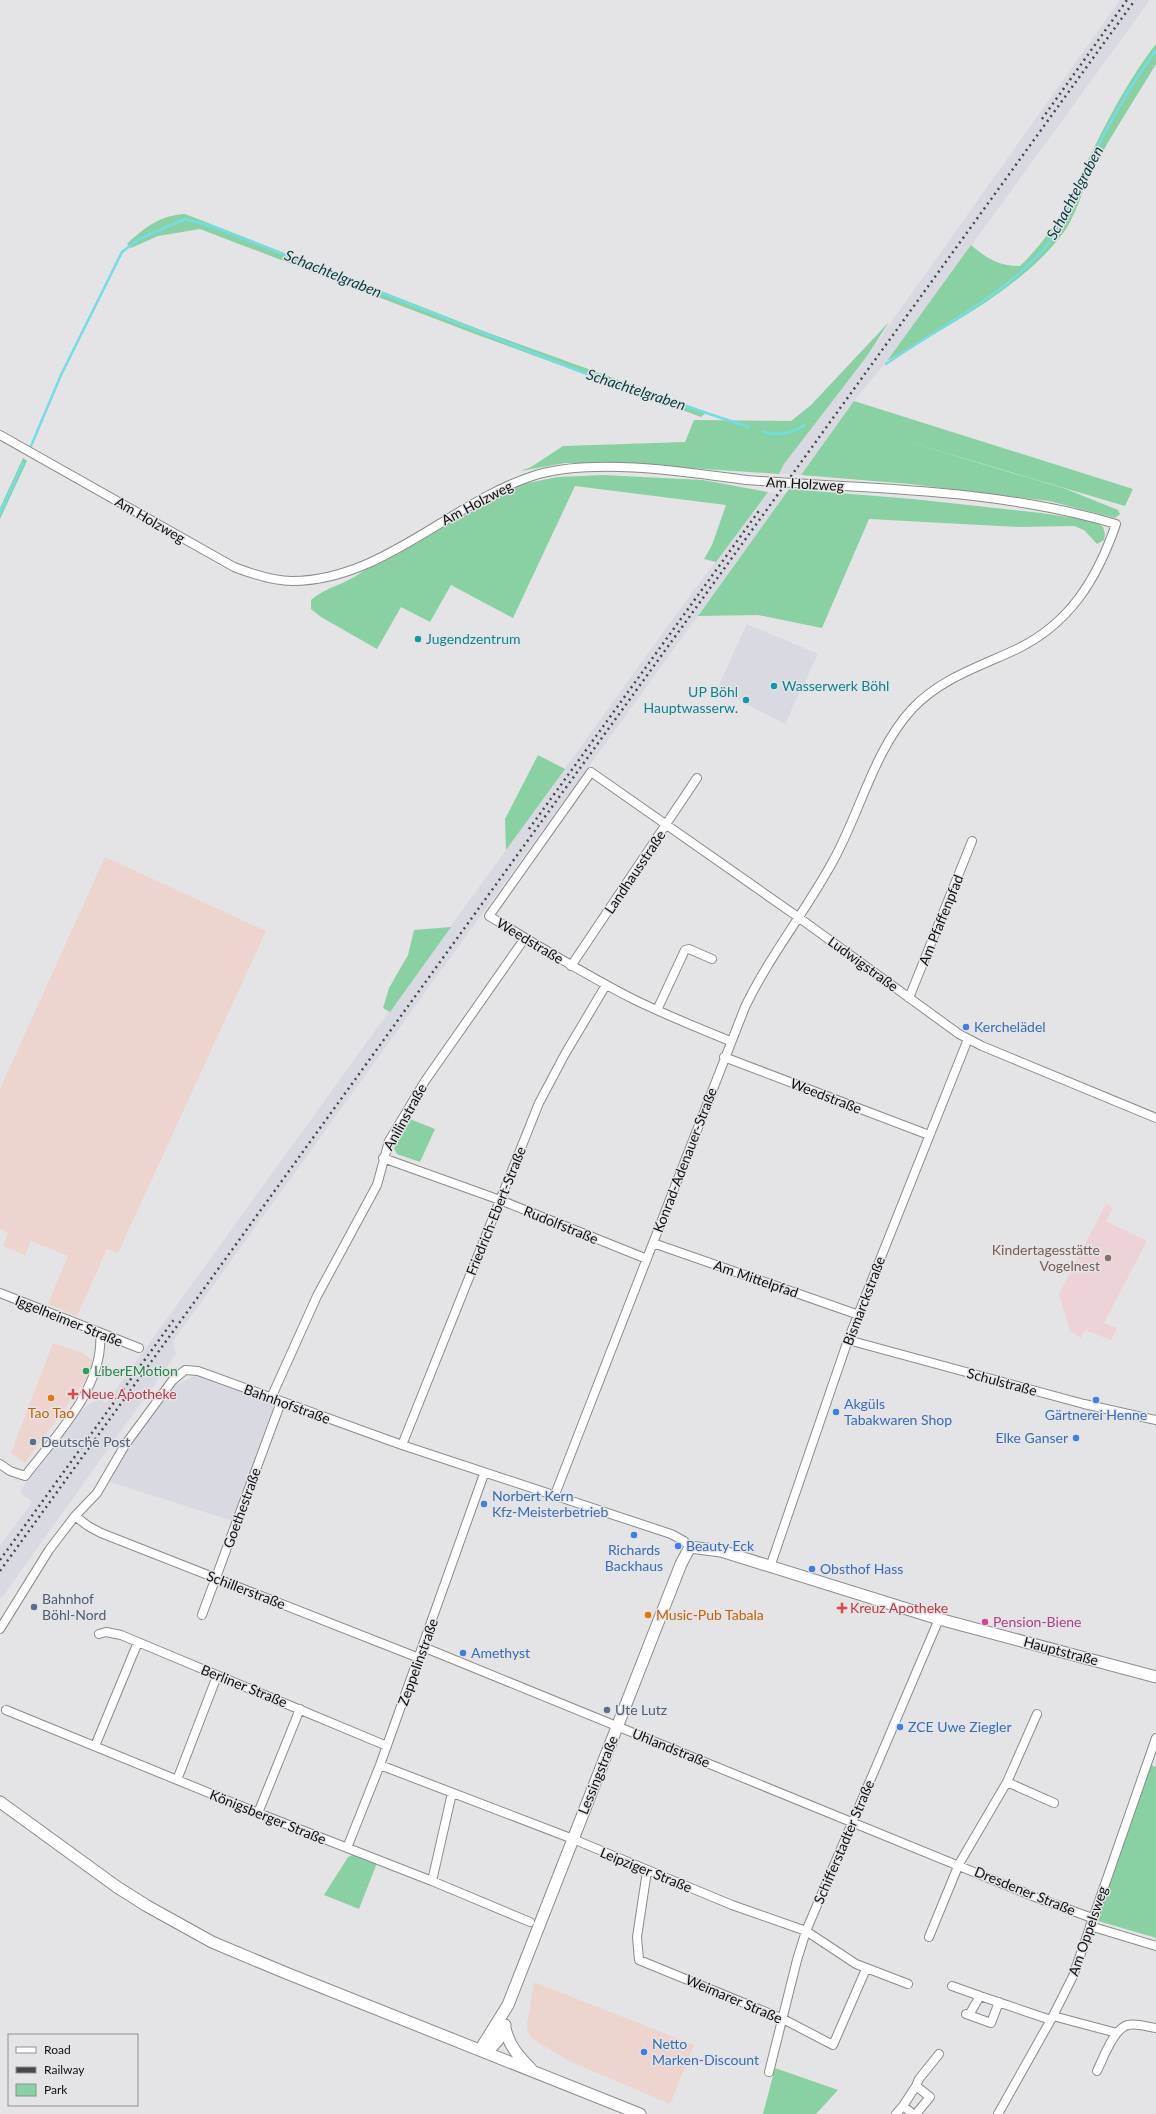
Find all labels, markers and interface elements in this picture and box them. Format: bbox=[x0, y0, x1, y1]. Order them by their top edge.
water label: Schachtelgraben bbox=[1042, 143, 1106, 242]
water label: Schachtelgraben bbox=[282, 245, 385, 301]
water label: Schachtelgraben bbox=[585, 365, 688, 414]
street label: Am Holzweg bbox=[766, 473, 845, 494]
street label: Am Holzweg bbox=[438, 477, 515, 528]
street label: Am Holzweg bbox=[112, 493, 188, 546]
place label: Jugendzentrum bbox=[426, 630, 520, 647]
marker: Jugendzentrum bbox=[413, 634, 423, 644]
place label: Wasserwerk Böhl bbox=[782, 677, 889, 694]
marker: Wasserwerk Böhl bbox=[769, 681, 779, 691]
place label: UP Böhl Hauptwasserw. bbox=[644, 683, 738, 716]
marker: UP Böhl Hauptwasserw. bbox=[741, 695, 751, 705]
street label: Landhausstraße bbox=[600, 827, 669, 917]
street label: Am Pfaffenpfad bbox=[915, 872, 966, 968]
street label: Weedstraße bbox=[494, 914, 567, 967]
street label: Ludwigstraße bbox=[825, 932, 902, 995]
place label: Kerchelädel bbox=[974, 1018, 1046, 1035]
marker: Kerchelädel bbox=[961, 1022, 971, 1032]
street label: Weedstraße bbox=[788, 1074, 864, 1117]
street label: Anilinstraße bbox=[379, 1080, 430, 1153]
street label: Konrad-Adenauer-Straße bbox=[649, 1085, 720, 1235]
street label: Friedrich-Ebert-Straße bbox=[462, 1144, 529, 1278]
street label: Rudolfstraße bbox=[521, 1202, 601, 1247]
place label: Kindertagesstätte Vogelnest bbox=[992, 1241, 1100, 1274]
marker: Kindertagesstätte Vogelnest bbox=[1103, 1253, 1113, 1263]
street label: Bismarckstraße bbox=[839, 1254, 888, 1348]
street label: Am Mittelpfad bbox=[712, 1256, 801, 1301]
street label: Iggelheimer Straße bbox=[13, 1291, 125, 1350]
place label: LiberEMotion bbox=[94, 1362, 178, 1379]
street label: Schulstraße bbox=[965, 1364, 1039, 1399]
marker: LiberEMotion bbox=[81, 1366, 91, 1376]
street label: Bahnhofstraße bbox=[242, 1380, 333, 1427]
place label: Neue Apotheke bbox=[81, 1385, 177, 1402]
marker: Neue Apotheke bbox=[68, 1389, 78, 1399]
marker: Tao Tao bbox=[46, 1393, 56, 1403]
place label: Akgüls Tabakwaren Shop bbox=[844, 1395, 952, 1428]
marker: Gärtnerei Henne bbox=[1091, 1395, 1101, 1405]
place label: Tao Tao bbox=[28, 1404, 74, 1421]
place label: Gärtnerei Henne bbox=[1045, 1406, 1147, 1423]
marker: Akgüls Tabakwaren Shop bbox=[831, 1407, 841, 1417]
place label: Elke Ganser bbox=[995, 1429, 1068, 1446]
place label: Deutsche Post bbox=[41, 1433, 130, 1450]
marker: Elke Ganser bbox=[1071, 1433, 1081, 1443]
marker: Deutsche Post bbox=[28, 1437, 38, 1447]
street label: Goethestraße bbox=[219, 1465, 264, 1550]
place label: Norbert Kern Kfz-Meisterbetrieb bbox=[492, 1487, 608, 1520]
marker: Norbert Kern Kfz-Meisterbetrieb bbox=[479, 1499, 489, 1509]
marker: Richards Backhaus bbox=[629, 1530, 639, 1540]
place label: Beauty Eck bbox=[686, 1537, 755, 1554]
place label: Richards Backhaus bbox=[605, 1541, 663, 1574]
marker: Beauty Eck bbox=[673, 1541, 683, 1551]
place label: Obsthof Hass bbox=[820, 1560, 903, 1577]
marker: Obsthof Hass bbox=[807, 1564, 817, 1574]
street label: Schillerstraße bbox=[204, 1567, 288, 1612]
place label: Bahnhof Böhl-Nord bbox=[42, 1590, 106, 1623]
place label: Kreuz Apotheke bbox=[850, 1599, 948, 1616]
marker: Bahnhof Böhl-Nord bbox=[29, 1602, 39, 1612]
marker: Kreuz Apotheke bbox=[837, 1603, 847, 1613]
place label: Music-Pub Tabala bbox=[656, 1606, 764, 1623]
marker: Music-Pub Tabala bbox=[643, 1610, 653, 1620]
place label: Pension-Biene bbox=[993, 1613, 1081, 1630]
street label: Zeppelinstraße bbox=[394, 1616, 441, 1708]
marker: Pension-Biene bbox=[980, 1617, 990, 1627]
street label: Hauptstraße bbox=[1022, 1632, 1100, 1669]
place label: Amethyst bbox=[471, 1644, 530, 1661]
marker: Amethyst bbox=[458, 1648, 468, 1658]
street label: Berliner Straße bbox=[199, 1661, 290, 1711]
place label: Ute Lutz bbox=[615, 1701, 667, 1718]
marker: Ute Lutz bbox=[602, 1705, 612, 1715]
place label: ZCE Uwe Ziegler bbox=[908, 1718, 1012, 1735]
marker: ZCE Uwe Ziegler bbox=[895, 1722, 905, 1732]
street label: Uhlandstraße bbox=[630, 1724, 713, 1771]
street label: Lessingstraße bbox=[574, 1733, 621, 1817]
street label: Schifferstadter Straße bbox=[810, 1777, 877, 1906]
street label: Königsberger Straße bbox=[207, 1785, 329, 1848]
street label: Leipziger Straße bbox=[598, 1843, 695, 1896]
street label: Dresdener Straße bbox=[972, 1863, 1078, 1919]
street label: Am Oppelsweg bbox=[1064, 1884, 1111, 1978]
street label: Weimarer Straße bbox=[683, 1971, 785, 2027]
legend bbox=[8, 2034, 138, 2106]
place label: Netto Marken-Discount bbox=[652, 2035, 759, 2068]
text: Road bbox=[44, 2042, 71, 2057]
marker: Netto Marken-Discount bbox=[639, 2047, 649, 2057]
text: Railway bbox=[44, 2062, 85, 2077]
text: Park bbox=[44, 2082, 68, 2097]

